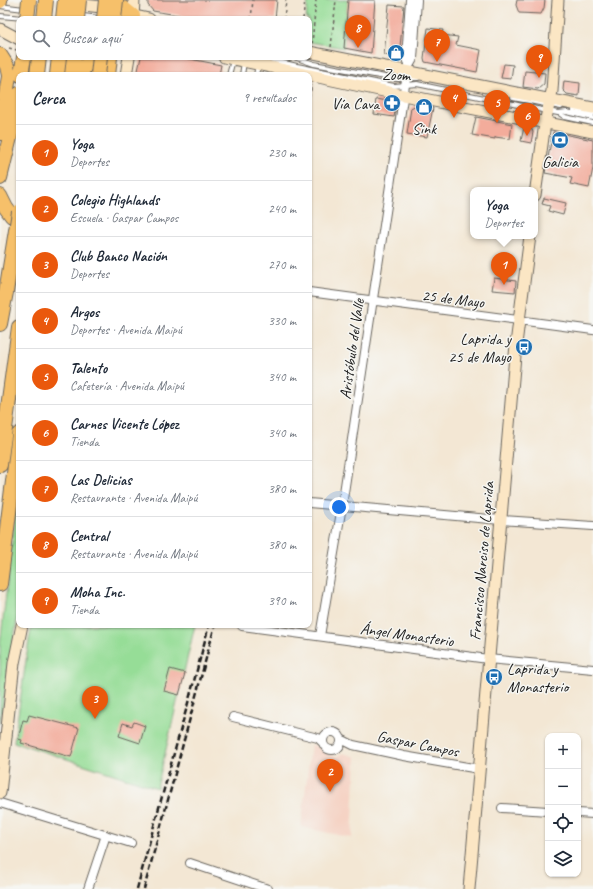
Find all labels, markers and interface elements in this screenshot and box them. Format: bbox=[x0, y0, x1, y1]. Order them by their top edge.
pin: 8 bbox=[345, 15, 371, 48]
search box bbox=[16, 16, 312, 60]
icon: search bbox=[30, 27, 52, 49]
text: Buscar aquí bbox=[62, 29, 121, 48]
pin: 7 bbox=[424, 29, 450, 62]
shop icon: Zoom bbox=[386, 43, 406, 63]
pin: 9 bbox=[526, 45, 552, 78]
place label: Zoom bbox=[382, 65, 412, 85]
pin: 4 bbox=[441, 85, 467, 118]
text: Cerca bbox=[32, 88, 65, 109]
text: 9 resultados bbox=[243, 90, 296, 106]
pin: 5 bbox=[484, 90, 510, 123]
pharmacy icon: Vía Cava bbox=[382, 93, 402, 113]
place label: Vía Cava bbox=[331, 94, 380, 114]
shop icon: Sink bbox=[414, 97, 434, 117]
pin: 6 bbox=[514, 103, 540, 136]
place label: Sink bbox=[412, 119, 437, 139]
bank icon: Galicia bbox=[550, 130, 570, 150]
text: Yoga bbox=[70, 135, 94, 154]
text: 1 bbox=[42, 145, 48, 161]
text: 230 m bbox=[268, 145, 296, 161]
place label: Galicia bbox=[542, 152, 579, 172]
text: Deportes bbox=[70, 154, 109, 170]
popup bbox=[470, 187, 538, 239]
text: Colegio Highlands bbox=[70, 191, 159, 210]
text: Yoga bbox=[484, 196, 508, 215]
text: 2 bbox=[42, 201, 48, 217]
text: 240 m bbox=[268, 201, 296, 217]
text: Escuela · Gaspar Campos bbox=[70, 210, 178, 226]
text: Deportes bbox=[484, 215, 524, 231]
text: Club Banco Nación bbox=[70, 247, 167, 266]
pin: 1 bbox=[491, 252, 517, 285]
text: 3 bbox=[42, 257, 48, 273]
text: 270 m bbox=[268, 257, 296, 273]
text: Deportes bbox=[70, 266, 109, 282]
street label: 25 de Mayo bbox=[421, 285, 487, 313]
street label: Aristóbulo del Valle bbox=[335, 296, 369, 400]
text: Argos bbox=[70, 303, 99, 322]
text: 4 bbox=[42, 313, 48, 329]
text: 330 m bbox=[268, 313, 296, 329]
text: Deportes · Avenida Maipú bbox=[70, 322, 182, 338]
place label: Laprida y 25 de Mayo bbox=[448, 329, 513, 367]
bus stop icon: Laprida y 25 de Mayo bbox=[514, 337, 534, 357]
text: Talento bbox=[70, 359, 107, 378]
text: 5 bbox=[42, 369, 48, 385]
text: 340 m bbox=[268, 369, 296, 385]
text: Cafetería · Avenida Maipú bbox=[70, 378, 184, 394]
text: Carnes Vicente López bbox=[70, 415, 178, 434]
text: 6 bbox=[42, 425, 48, 441]
text: 340 m bbox=[268, 425, 296, 441]
text: Tienda bbox=[70, 434, 99, 450]
text: Las Delicias bbox=[70, 471, 131, 490]
street label: Francisco Narciso de Laprida bbox=[465, 480, 499, 641]
text: 7 bbox=[42, 481, 48, 497]
text: 380 m bbox=[268, 481, 296, 497]
text: Restaurante · Avenida Maipú bbox=[70, 490, 197, 506]
your location bbox=[329, 497, 349, 517]
text: Central bbox=[70, 527, 108, 546]
text: 8 bbox=[42, 537, 48, 553]
text: 380 m bbox=[268, 537, 296, 553]
text: Restaurante · Avenida Maipú bbox=[70, 546, 197, 562]
text: Moha Inc. bbox=[70, 583, 125, 602]
text: 9 bbox=[42, 593, 48, 609]
text: 390 m bbox=[268, 593, 296, 609]
text: Tienda bbox=[70, 602, 99, 618]
street label: Ángel Monasterio bbox=[359, 619, 456, 652]
place label: Laprida y Monasterio bbox=[507, 659, 571, 697]
bus stop icon: Laprida y Monasterio bbox=[484, 667, 504, 687]
pin: 3 bbox=[82, 686, 108, 719]
street label: Gaspar Campos bbox=[375, 726, 462, 762]
map controls bbox=[545, 733, 581, 877]
button: + bbox=[545, 733, 581, 769]
pin: 2 bbox=[317, 759, 343, 792]
button: − bbox=[545, 769, 581, 805]
button: locate bbox=[545, 805, 581, 841]
button: layers bbox=[545, 841, 581, 877]

